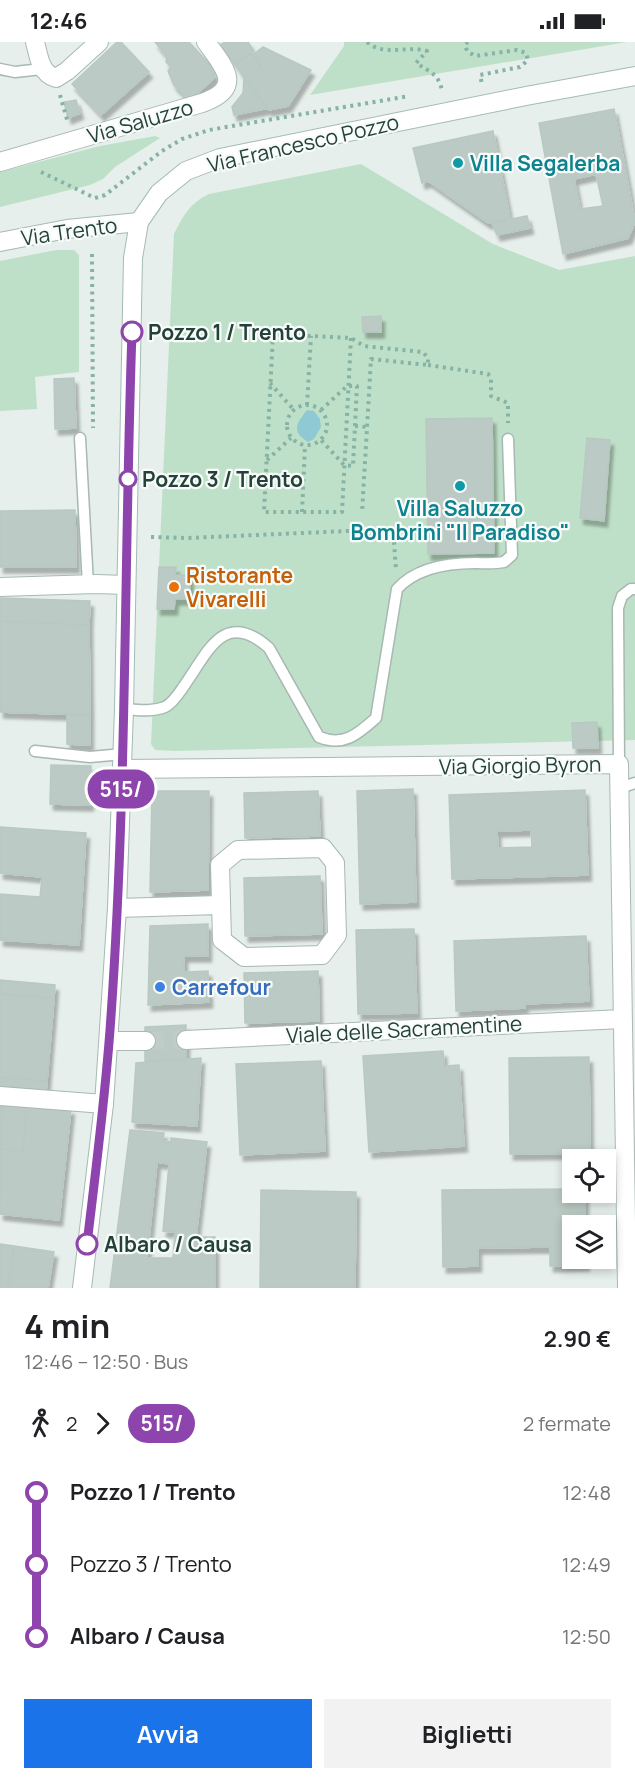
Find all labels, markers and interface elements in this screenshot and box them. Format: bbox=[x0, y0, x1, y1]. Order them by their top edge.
text: 12:46 bbox=[30, 6, 87, 36]
street label: Via Saluzzo bbox=[84, 93, 196, 149]
street label: Via Francesco Pozzo bbox=[204, 107, 402, 179]
place label: Villa Segalerba bbox=[470, 149, 620, 177]
marker: Villa Segalerba bbox=[451, 156, 465, 170]
street label: Via Trento bbox=[19, 210, 119, 252]
place label: Pozzo 1 / Trento bbox=[148, 318, 306, 346]
marker: Pozzo 1 / Trento bbox=[121, 321, 143, 343]
place label: Pozzo 3 / Trento bbox=[142, 465, 303, 493]
marker: Pozzo 3 / Trento bbox=[119, 470, 137, 488]
marker: Villa Saluzzo Bombrini "Il Paradiso" bbox=[453, 479, 467, 493]
place label: Villa Saluzzo Bombrini "Il Paradiso" bbox=[350, 494, 570, 546]
place label: Ristorante Vivarelli bbox=[186, 561, 293, 613]
marker: Ristorante Vivarelli bbox=[167, 580, 181, 594]
street label: Via Giorgio Byron bbox=[439, 750, 601, 780]
line badge: 515/ bbox=[79, 770, 163, 808]
text: 515/ bbox=[100, 775, 142, 803]
place label: Carrefour bbox=[172, 973, 271, 1001]
marker: Carrefour bbox=[153, 980, 167, 994]
street label: Viale delle Sacramentine bbox=[285, 1009, 523, 1049]
map controls bbox=[562, 1149, 616, 1269]
button: locate bbox=[562, 1149, 616, 1203]
button: layers bbox=[562, 1215, 616, 1269]
place label: Albaro / Causa bbox=[104, 1230, 252, 1258]
marker: Albaro / Causa bbox=[76, 1233, 98, 1255]
text: 4 min bbox=[24, 1303, 110, 1348]
text: 2.90 € bbox=[544, 1324, 611, 1354]
text: 12:46 – 12:50 · Bus bbox=[24, 1348, 188, 1375]
icon: walk bbox=[24, 1407, 57, 1440]
icon: forward bbox=[86, 1407, 119, 1440]
text: 515/ bbox=[140, 1409, 183, 1437]
text: 2 bbox=[66, 1410, 77, 1437]
text: 2 fermate bbox=[523, 1410, 611, 1437]
text: Pozzo 1 / Trento bbox=[70, 1477, 236, 1507]
text: 12:48 bbox=[562, 1479, 611, 1506]
text: Pozzo 3 / Trento bbox=[70, 1549, 232, 1579]
text: 12:49 bbox=[562, 1551, 611, 1578]
text: Albaro / Causa bbox=[70, 1621, 225, 1651]
text: 12:50 bbox=[562, 1623, 611, 1650]
button: Avvia bbox=[24, 1699, 312, 1768]
button: Biglietti bbox=[324, 1699, 611, 1768]

